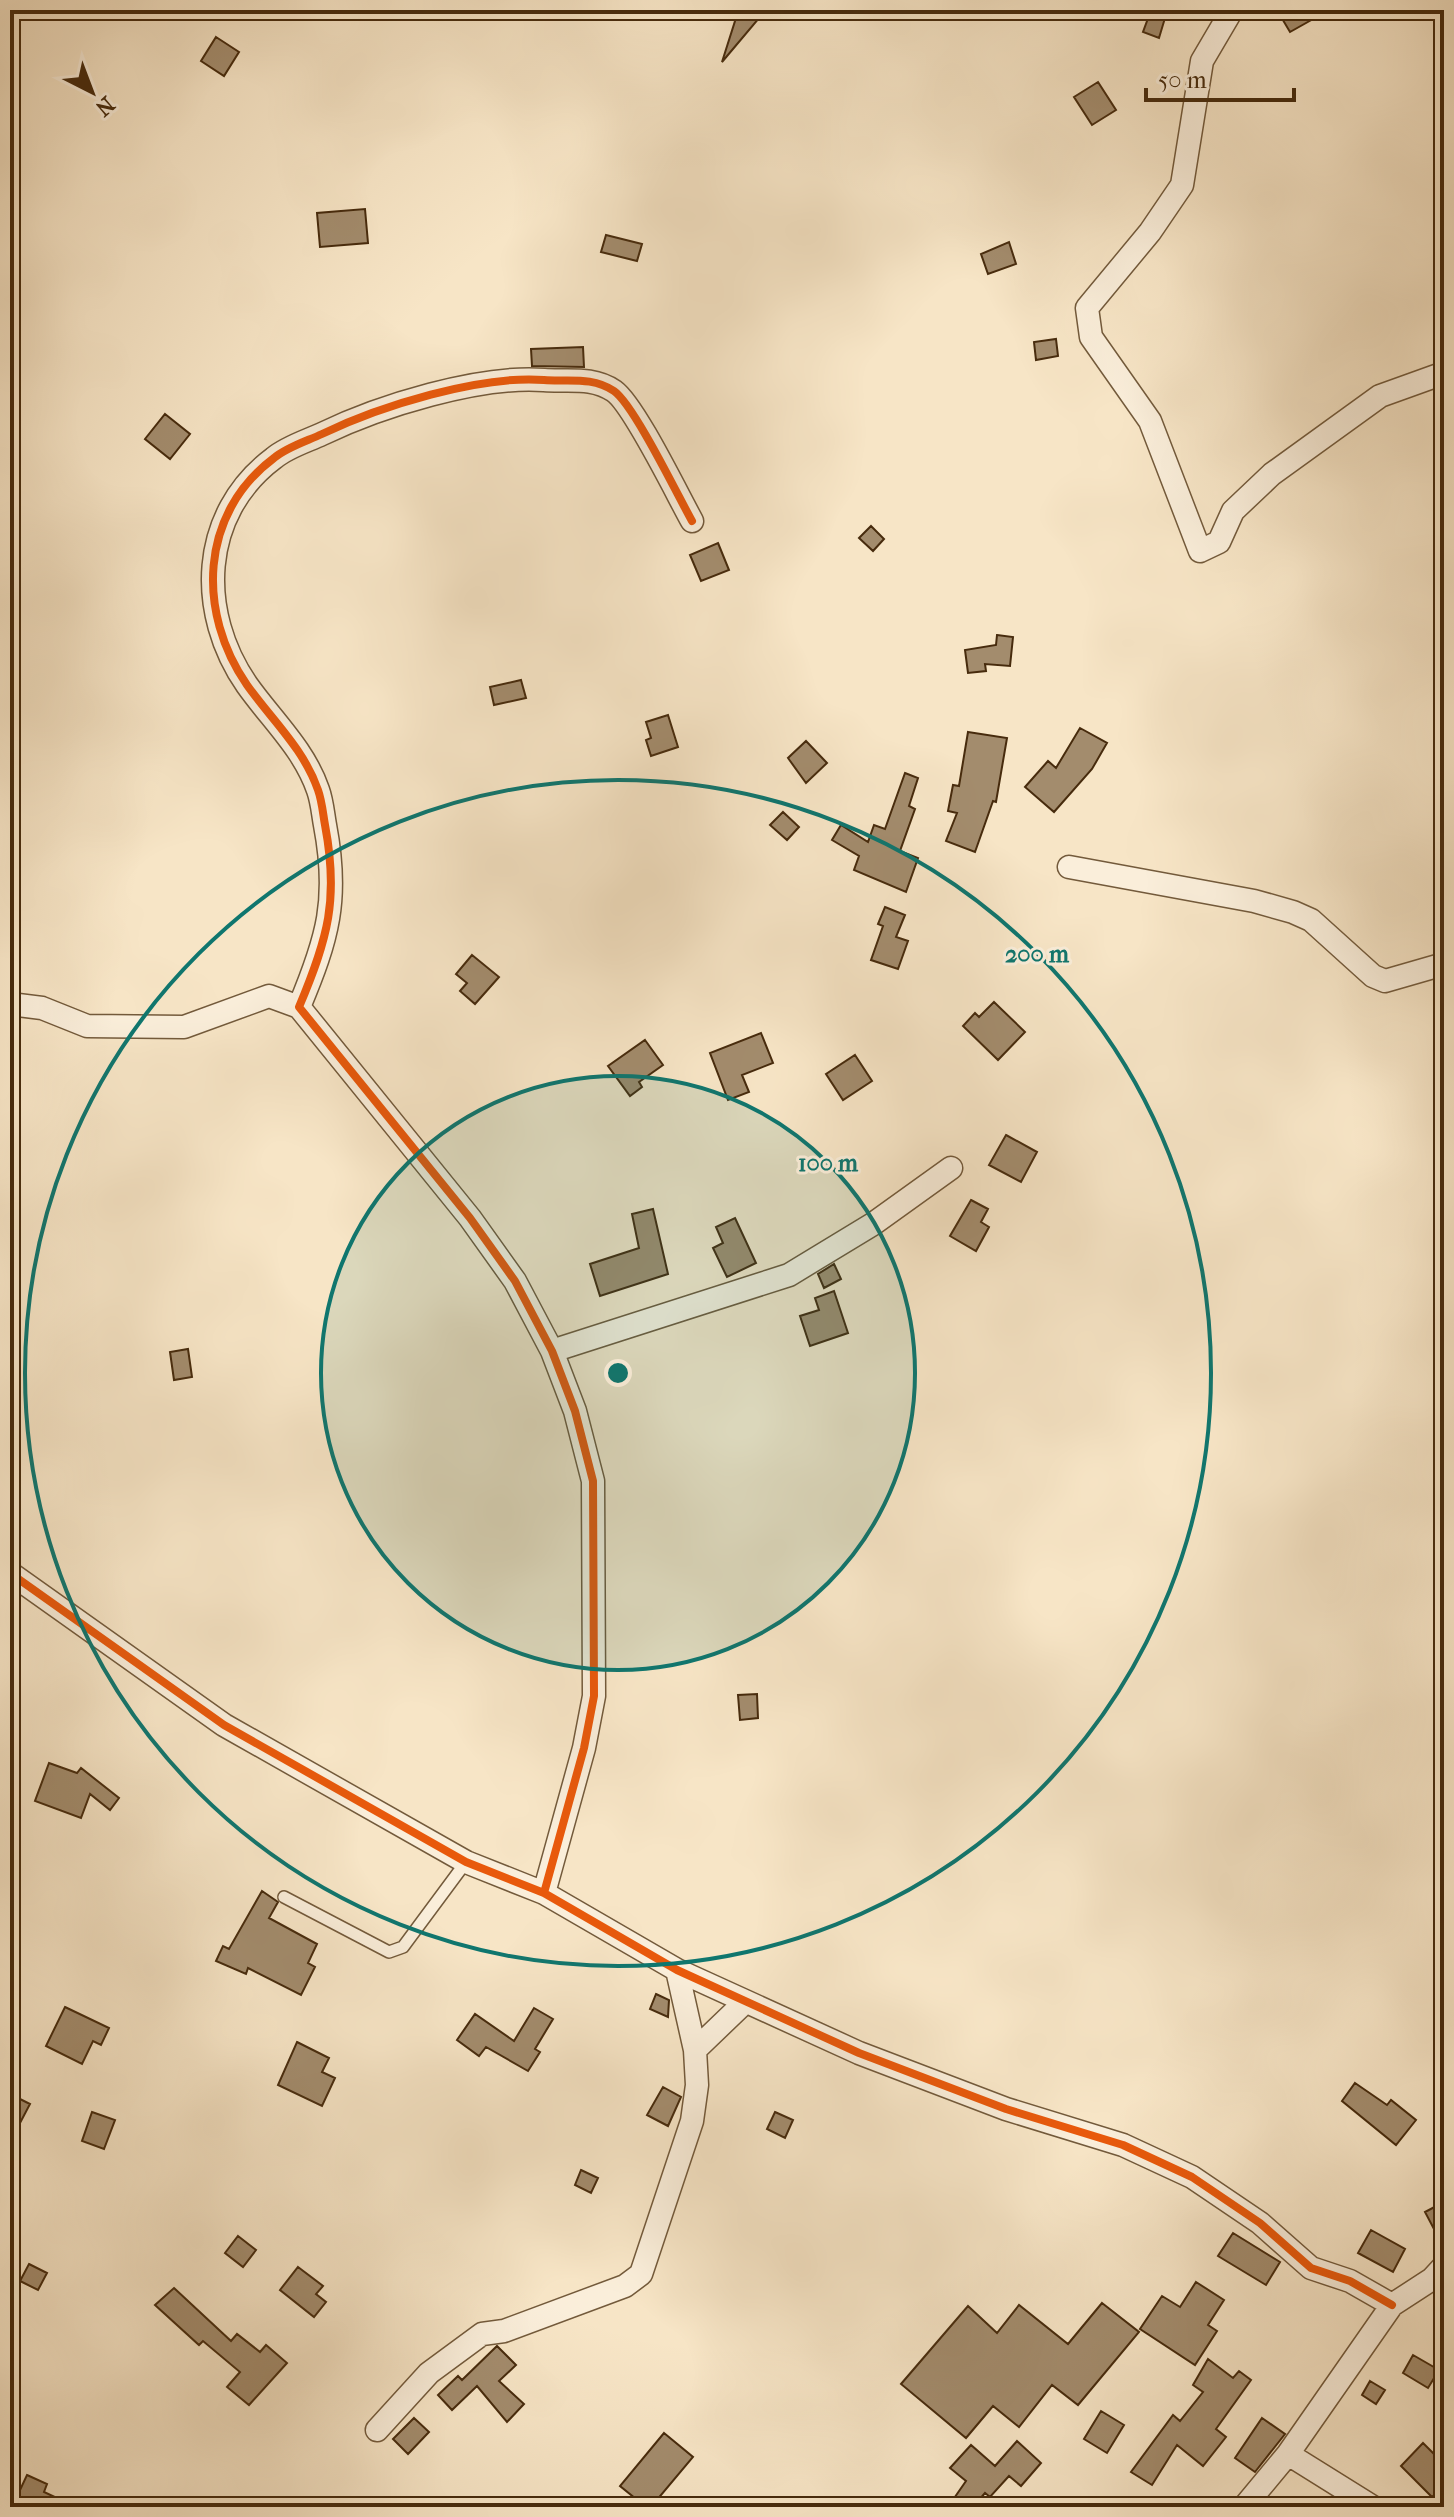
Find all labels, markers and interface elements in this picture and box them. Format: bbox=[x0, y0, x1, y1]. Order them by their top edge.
north arrow bbox=[52, 52, 132, 132]
scale bar bbox=[1146, 52, 1294, 102]
text: 50 m bbox=[1158, 66, 1207, 94]
text: N bbox=[90, 91, 120, 122]
text: 200 m bbox=[1005, 940, 1070, 968]
text: 100 m bbox=[798, 1149, 859, 1177]
centre of rings bbox=[604, 1359, 632, 1387]

